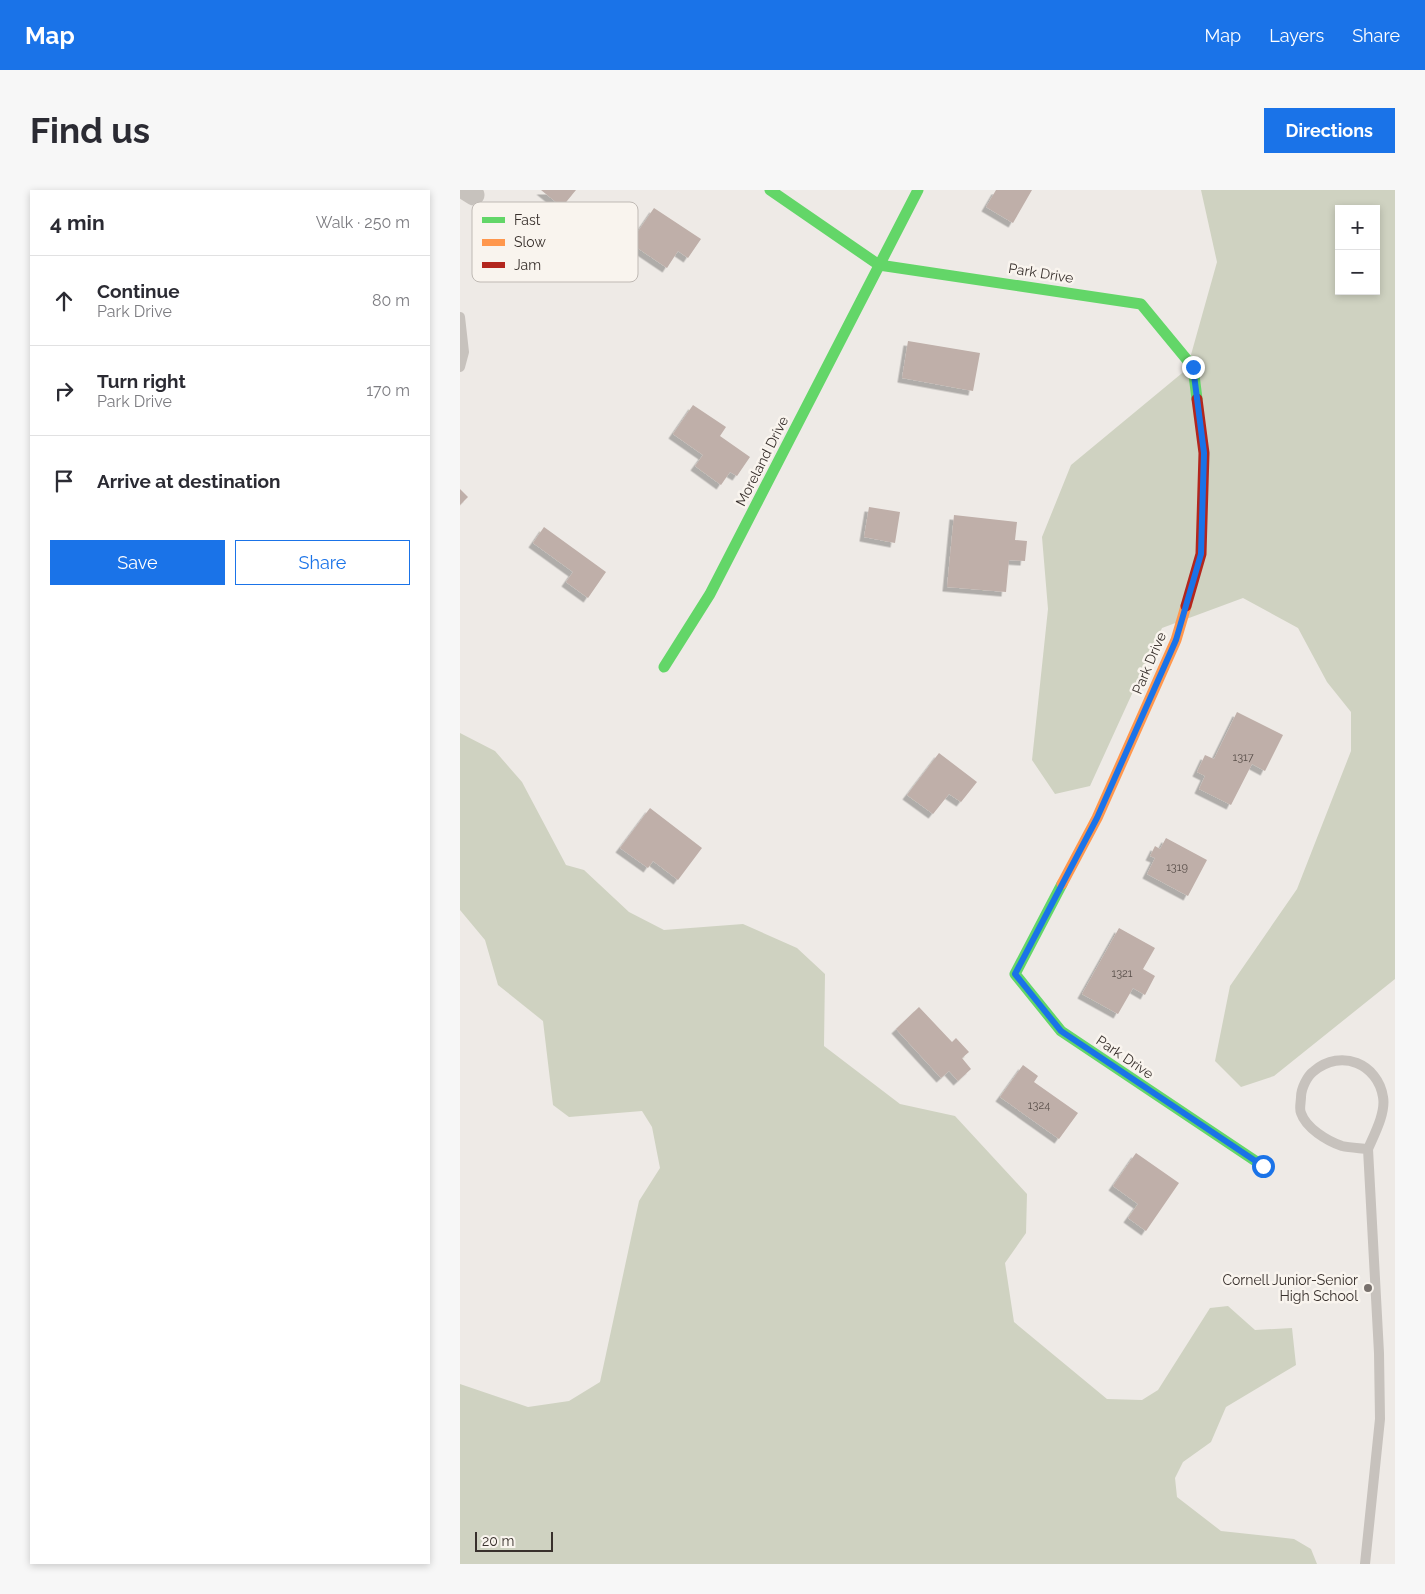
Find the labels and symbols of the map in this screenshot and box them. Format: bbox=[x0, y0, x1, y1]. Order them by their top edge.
legend bbox=[472, 202, 638, 282]
text: Fast bbox=[514, 212, 541, 228]
text: Slow bbox=[514, 234, 546, 250]
text: Jam bbox=[514, 257, 541, 273]
street label: Park Drive bbox=[1007, 260, 1075, 286]
route end bbox=[1182, 356, 1205, 379]
street label: Moreland Drive bbox=[732, 413, 792, 509]
street label: Park Drive bbox=[1129, 630, 1169, 696]
house number: 1317 bbox=[1232, 751, 1254, 764]
house number: 1319 bbox=[1166, 861, 1188, 874]
house number: 1321 bbox=[1111, 967, 1133, 980]
street label: Park Drive bbox=[1093, 1032, 1157, 1082]
house number: 1324 bbox=[1028, 1099, 1050, 1112]
route start bbox=[1252, 1155, 1275, 1178]
place label: Cornell Junior-Senior High School bbox=[1222, 1272, 1358, 1304]
marker: Cornell Junior-Senior High School bbox=[1362, 1282, 1374, 1294]
scale bar bbox=[475, 1529, 552, 1552]

